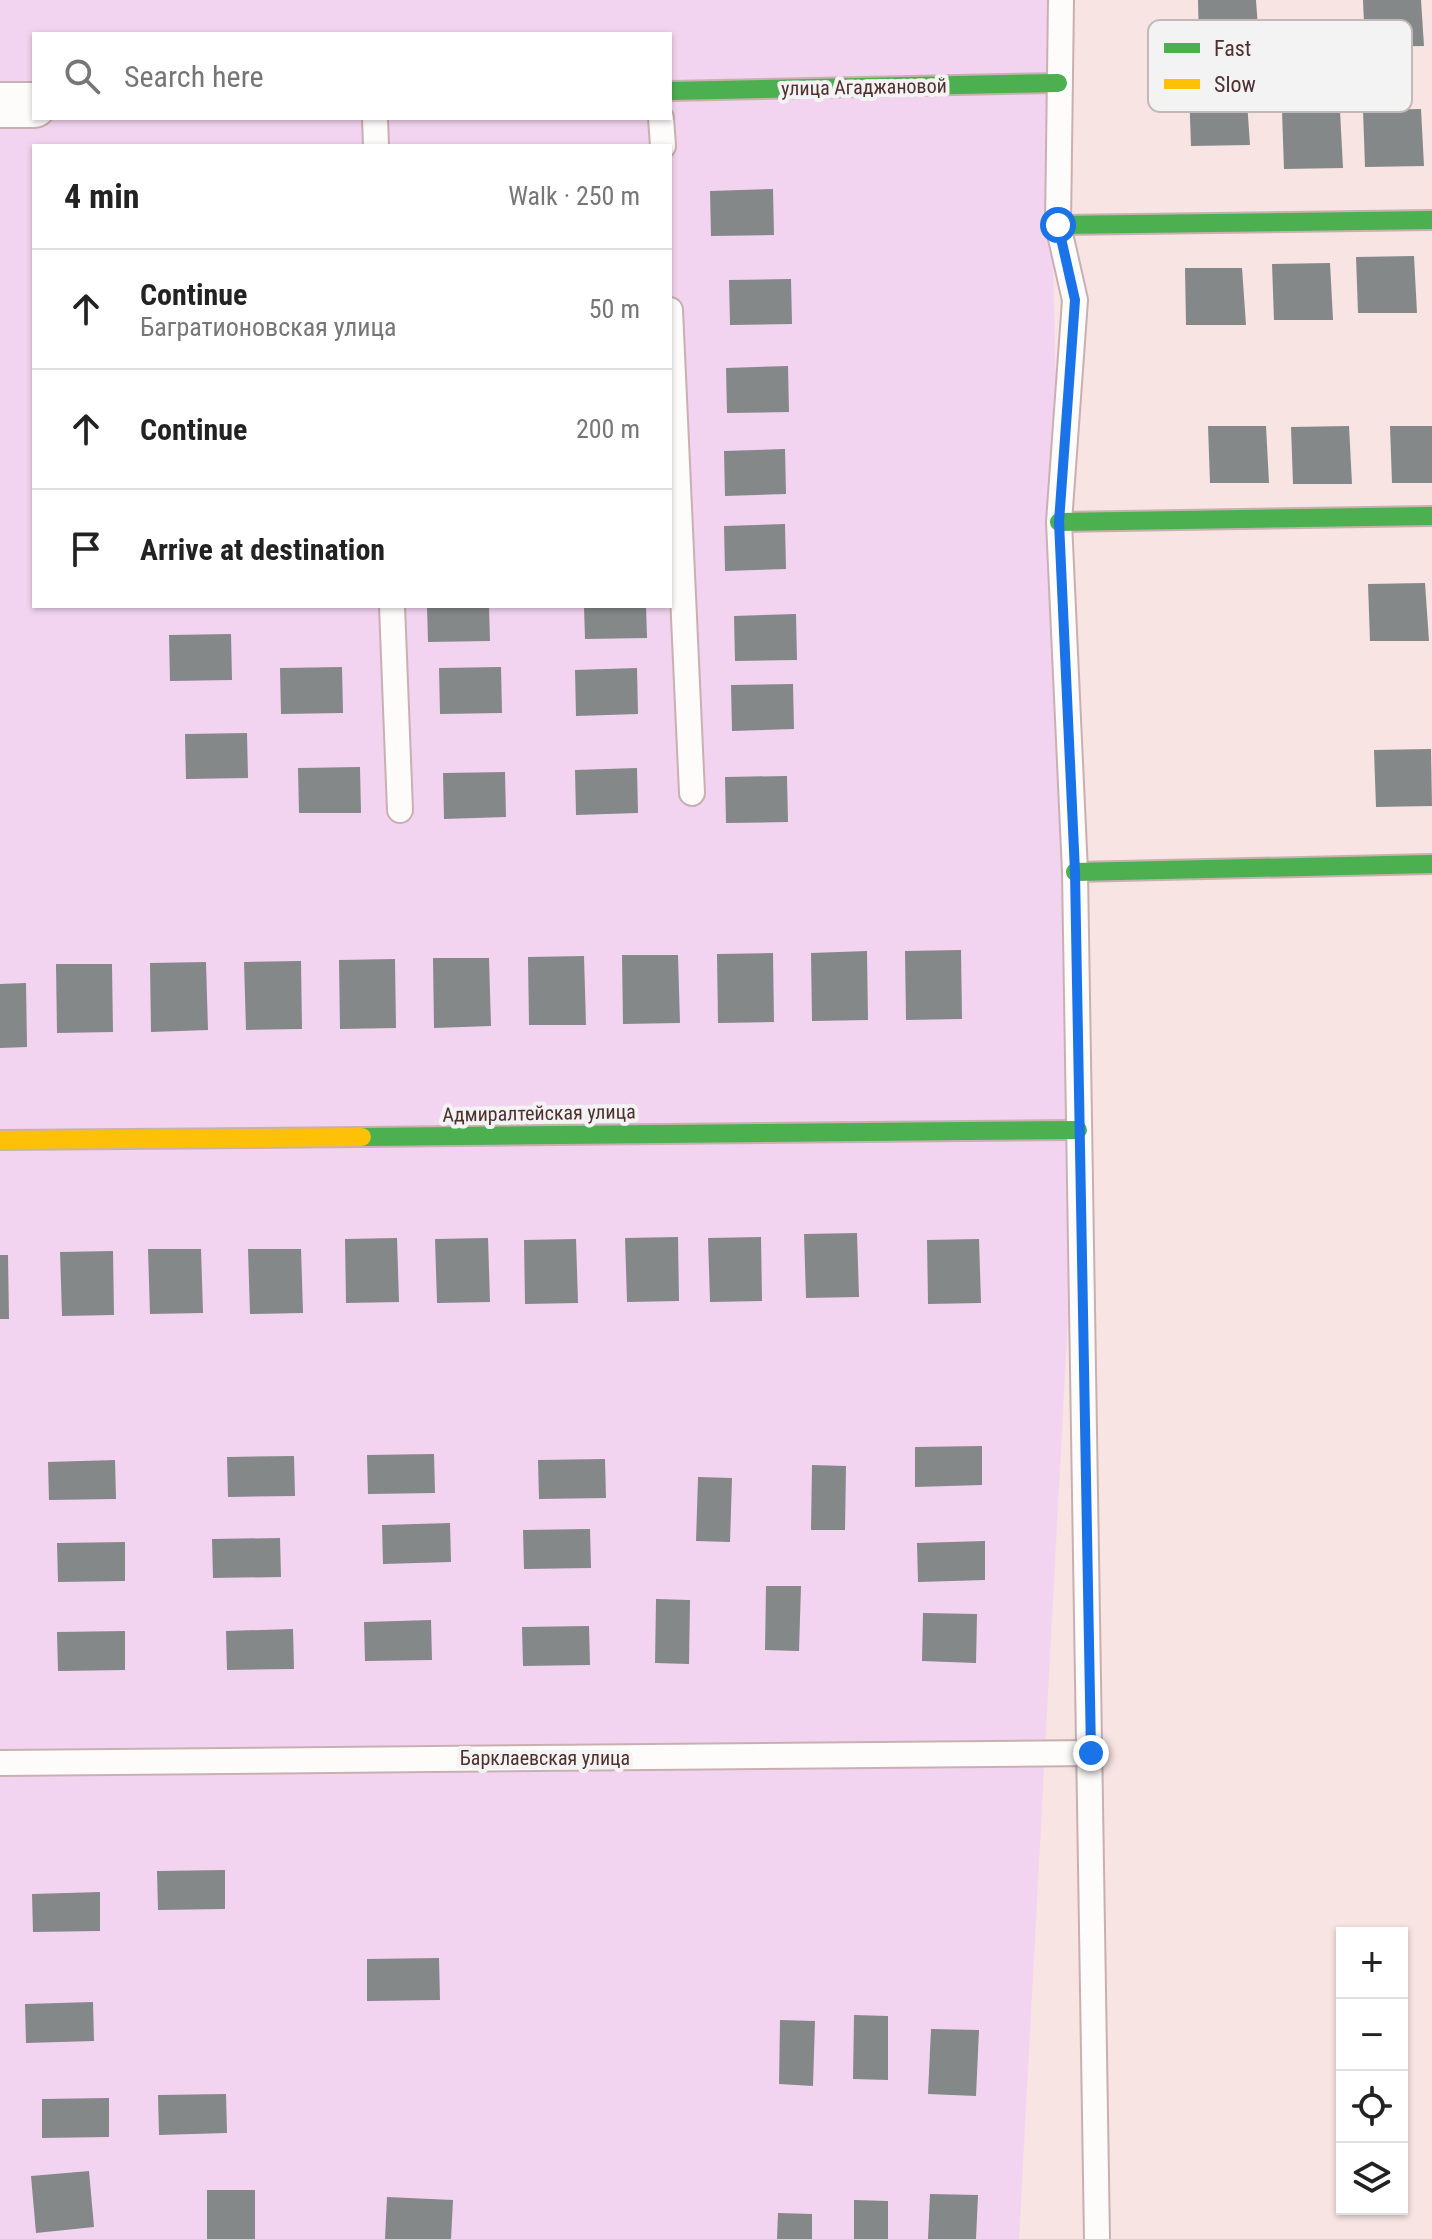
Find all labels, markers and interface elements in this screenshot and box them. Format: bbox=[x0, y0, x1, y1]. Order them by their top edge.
legend bbox=[1148, 20, 1412, 112]
search box bbox=[32, 32, 672, 120]
text: Fast bbox=[1214, 36, 1251, 61]
icon: search bbox=[60, 54, 104, 98]
text: Search here bbox=[124, 59, 264, 94]
text: Slow bbox=[1214, 72, 1256, 97]
street label: улица Агаджановой bbox=[781, 74, 947, 100]
text: 4 min bbox=[64, 176, 140, 216]
text: Walk · 250 m bbox=[508, 181, 640, 211]
route start bbox=[1040, 207, 1076, 243]
text: Continue bbox=[140, 277, 247, 312]
icon: ahead bbox=[64, 287, 108, 331]
text: 50 m bbox=[589, 294, 640, 324]
text: Багратионовская улица bbox=[140, 312, 397, 342]
icon: ahead bbox=[64, 407, 108, 451]
text: Continue bbox=[140, 412, 247, 447]
text: 200 m bbox=[576, 414, 640, 444]
icon: arrive bbox=[64, 527, 108, 571]
text: Arrive at destination bbox=[140, 532, 385, 567]
street label: Адмиралтейская улица bbox=[442, 1099, 636, 1127]
route end bbox=[1073, 1735, 1109, 1771]
street label: Барклаевская улица bbox=[460, 1746, 630, 1770]
map controls bbox=[1336, 1927, 1408, 2215]
button: + bbox=[1336, 1927, 1408, 1999]
button: − bbox=[1336, 1999, 1408, 2071]
button: locate bbox=[1336, 2071, 1408, 2143]
button: layers bbox=[1336, 2143, 1408, 2215]

